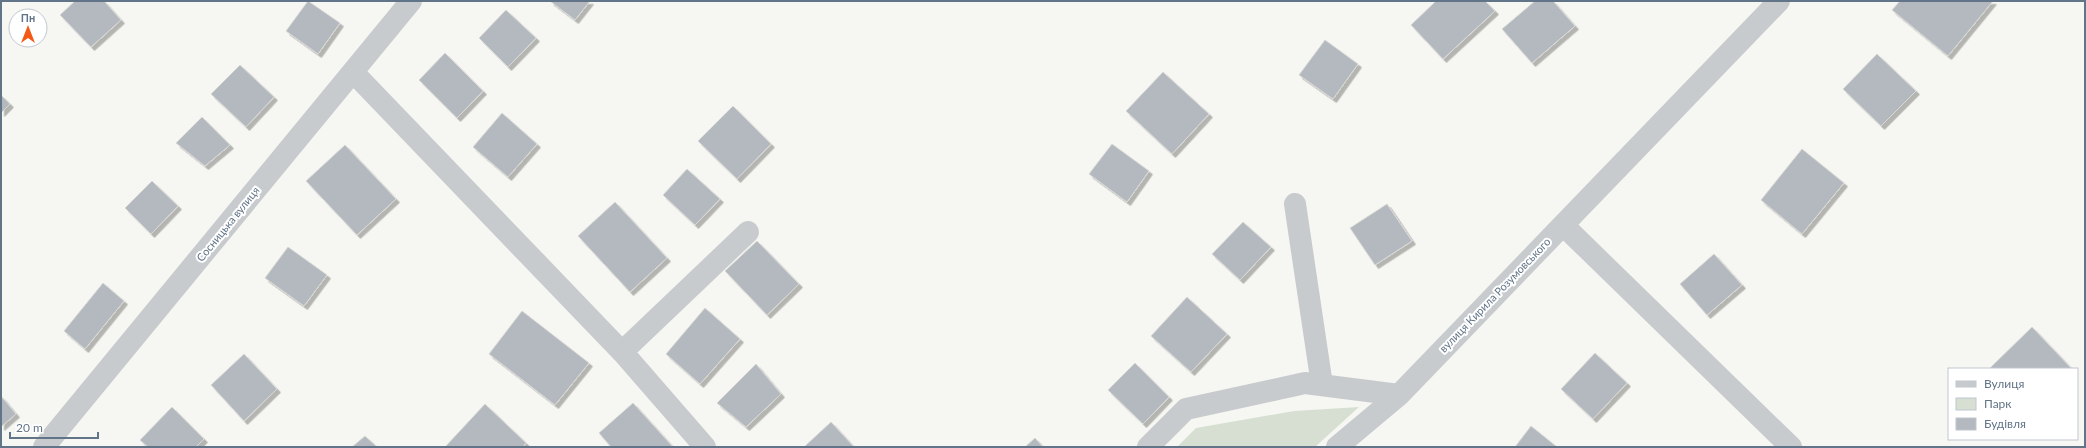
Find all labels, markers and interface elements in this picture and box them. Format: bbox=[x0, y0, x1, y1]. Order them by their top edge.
north arrow bbox=[8, 8, 48, 48]
text: Пн bbox=[21, 11, 35, 24]
street label: Сосницька вулиця bbox=[193, 184, 262, 264]
street label: вулиця Кирила Розумовського bbox=[1436, 235, 1553, 355]
legend bbox=[1948, 368, 2078, 440]
text: Вулиця bbox=[1984, 376, 2024, 391]
text: Парк bbox=[1984, 396, 2012, 411]
scale bar bbox=[10, 414, 98, 440]
text: Будівля bbox=[1984, 416, 2026, 431]
text: 20 m bbox=[16, 420, 43, 435]

